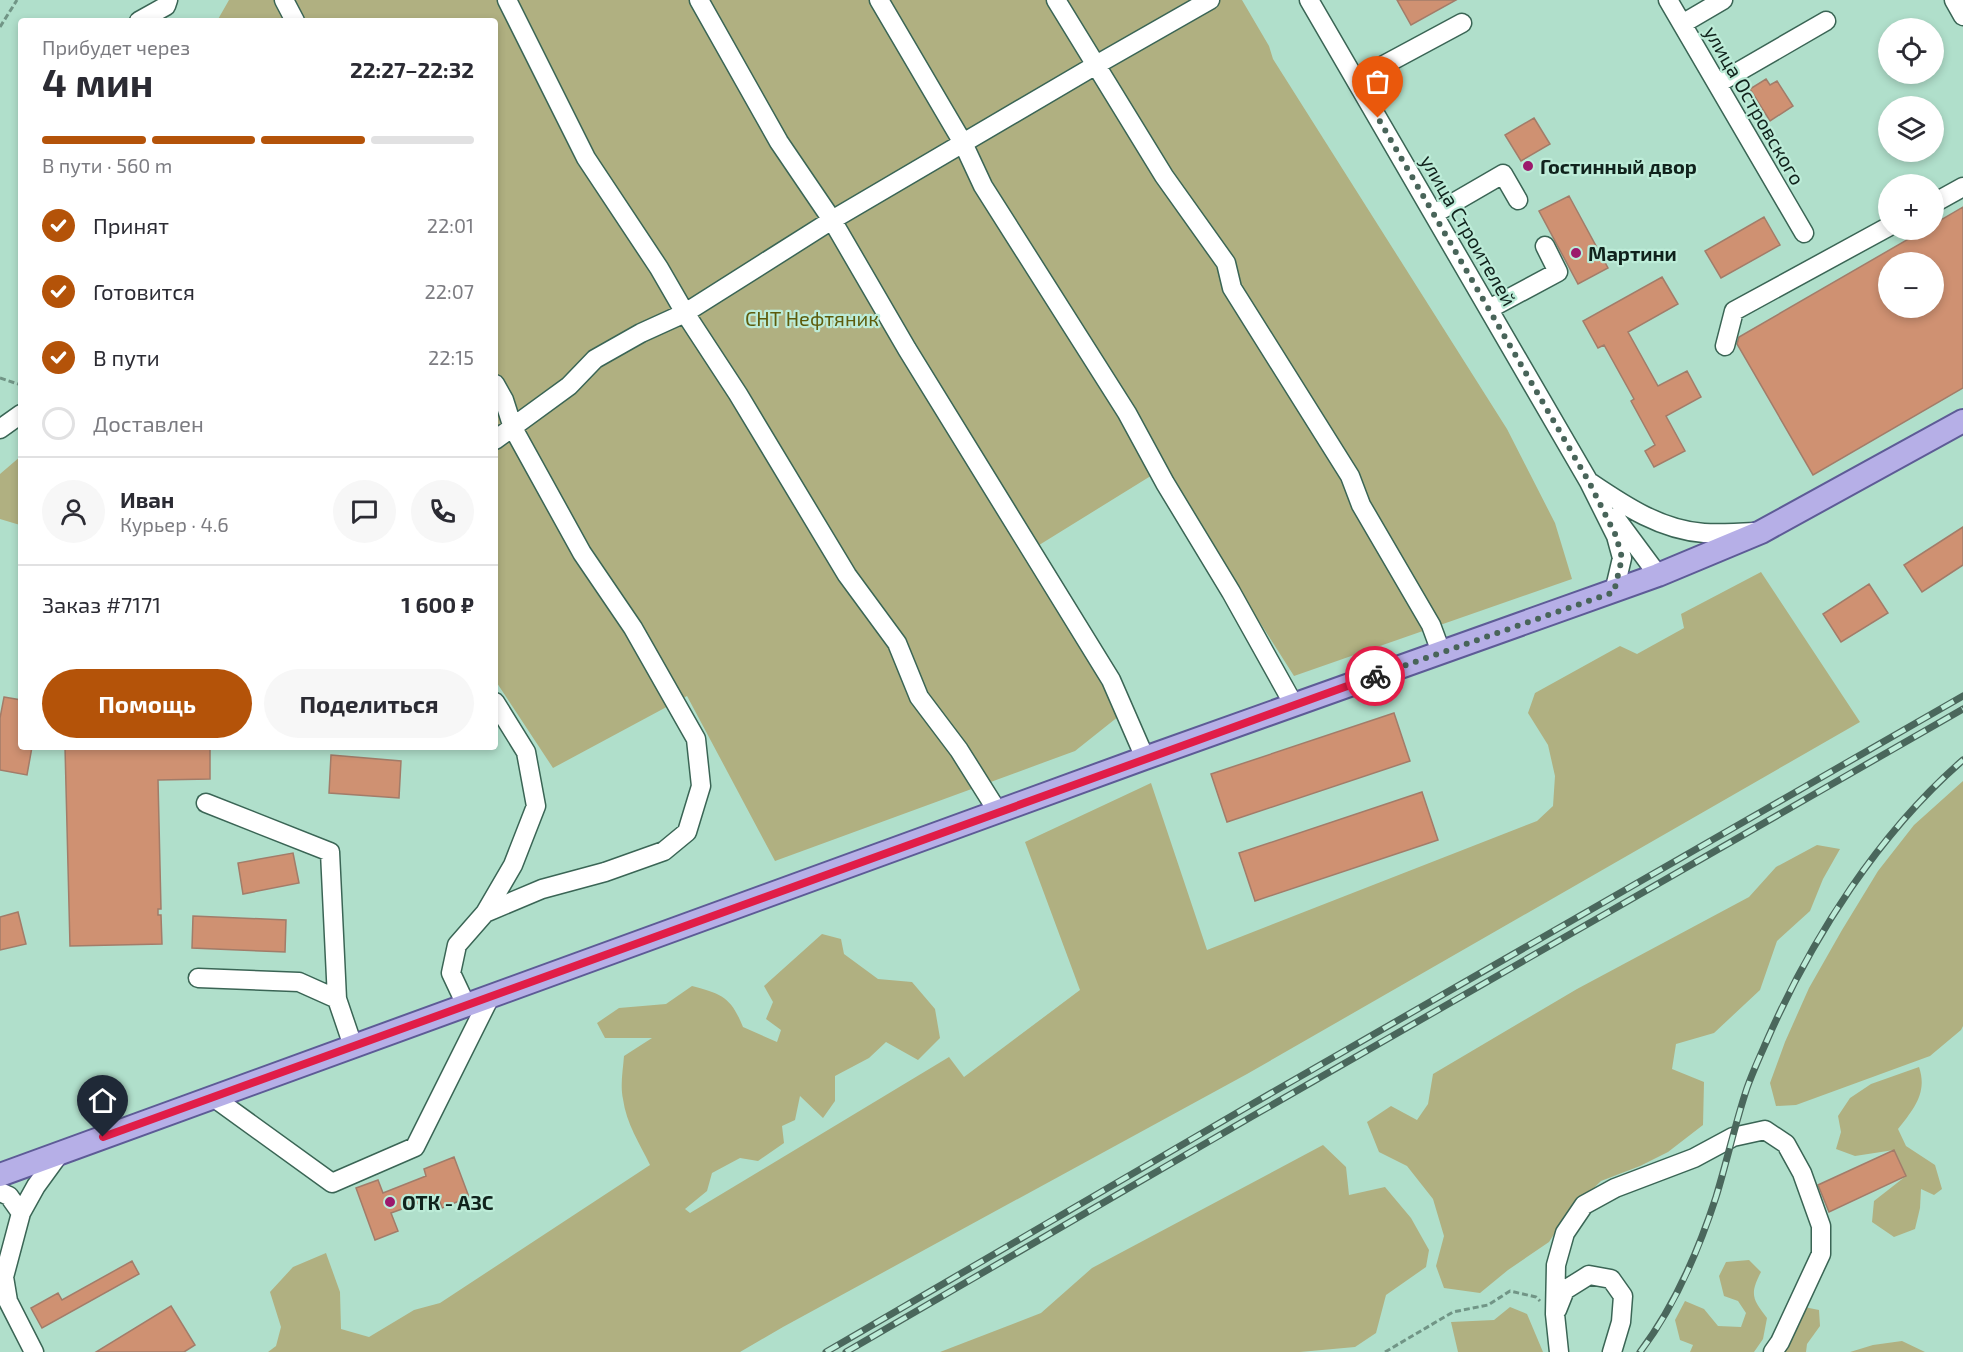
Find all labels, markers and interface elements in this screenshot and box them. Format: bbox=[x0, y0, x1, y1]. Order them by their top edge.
map controls bbox=[1878, 18, 1944, 318]
button: locate bbox=[1878, 18, 1944, 84]
street label: улица Островского bbox=[1699, 21, 1810, 189]
text: Прибудет через bbox=[42, 35, 190, 59]
text: 22:27–22:32 bbox=[350, 56, 474, 82]
pin bbox=[1352, 56, 1403, 118]
text: 4 мин bbox=[42, 58, 153, 105]
icon: bag bbox=[1361, 65, 1394, 98]
button: layers bbox=[1878, 96, 1944, 162]
street label: улица Строителей bbox=[1415, 150, 1522, 310]
text: В пути · 560 m bbox=[42, 153, 172, 177]
place label: Гостинный двор bbox=[1540, 154, 1697, 178]
marker: Гостинный двор bbox=[1521, 159, 1535, 173]
button: + bbox=[1878, 174, 1944, 240]
icon: check bbox=[42, 209, 75, 242]
text: Принят bbox=[93, 212, 169, 238]
text: 22:01 bbox=[427, 213, 474, 237]
place label: Мартини bbox=[1588, 241, 1677, 265]
marker: Мартини bbox=[1569, 246, 1583, 260]
button: − bbox=[1878, 252, 1944, 318]
icon: check bbox=[42, 275, 75, 308]
text: Готовится bbox=[93, 278, 195, 304]
text: 22:07 bbox=[425, 279, 474, 303]
park label: СНТ Нефтяник bbox=[745, 306, 879, 330]
icon: check bbox=[42, 341, 75, 374]
text: В пути bbox=[93, 344, 160, 370]
text: 22:15 bbox=[428, 345, 474, 369]
text: Доставлен bbox=[93, 410, 204, 436]
button: person bbox=[42, 480, 105, 543]
button: chat bbox=[333, 480, 396, 543]
button: phone bbox=[411, 480, 474, 543]
text: Иван bbox=[120, 486, 174, 512]
text: Курьер · 4.6 bbox=[120, 512, 229, 536]
text: Заказ #7171 bbox=[42, 591, 161, 617]
text: 1 600 ₽ bbox=[401, 591, 474, 617]
courier bbox=[1345, 646, 1405, 706]
icon: bike bbox=[1359, 660, 1392, 693]
button: Помощь bbox=[42, 669, 252, 738]
button: Поделиться bbox=[264, 669, 474, 738]
pin bbox=[77, 1075, 128, 1137]
icon: home bbox=[86, 1084, 119, 1117]
place label: ОТК - АЗС bbox=[402, 1190, 494, 1214]
marker: ОТК - АЗС bbox=[383, 1195, 397, 1209]

